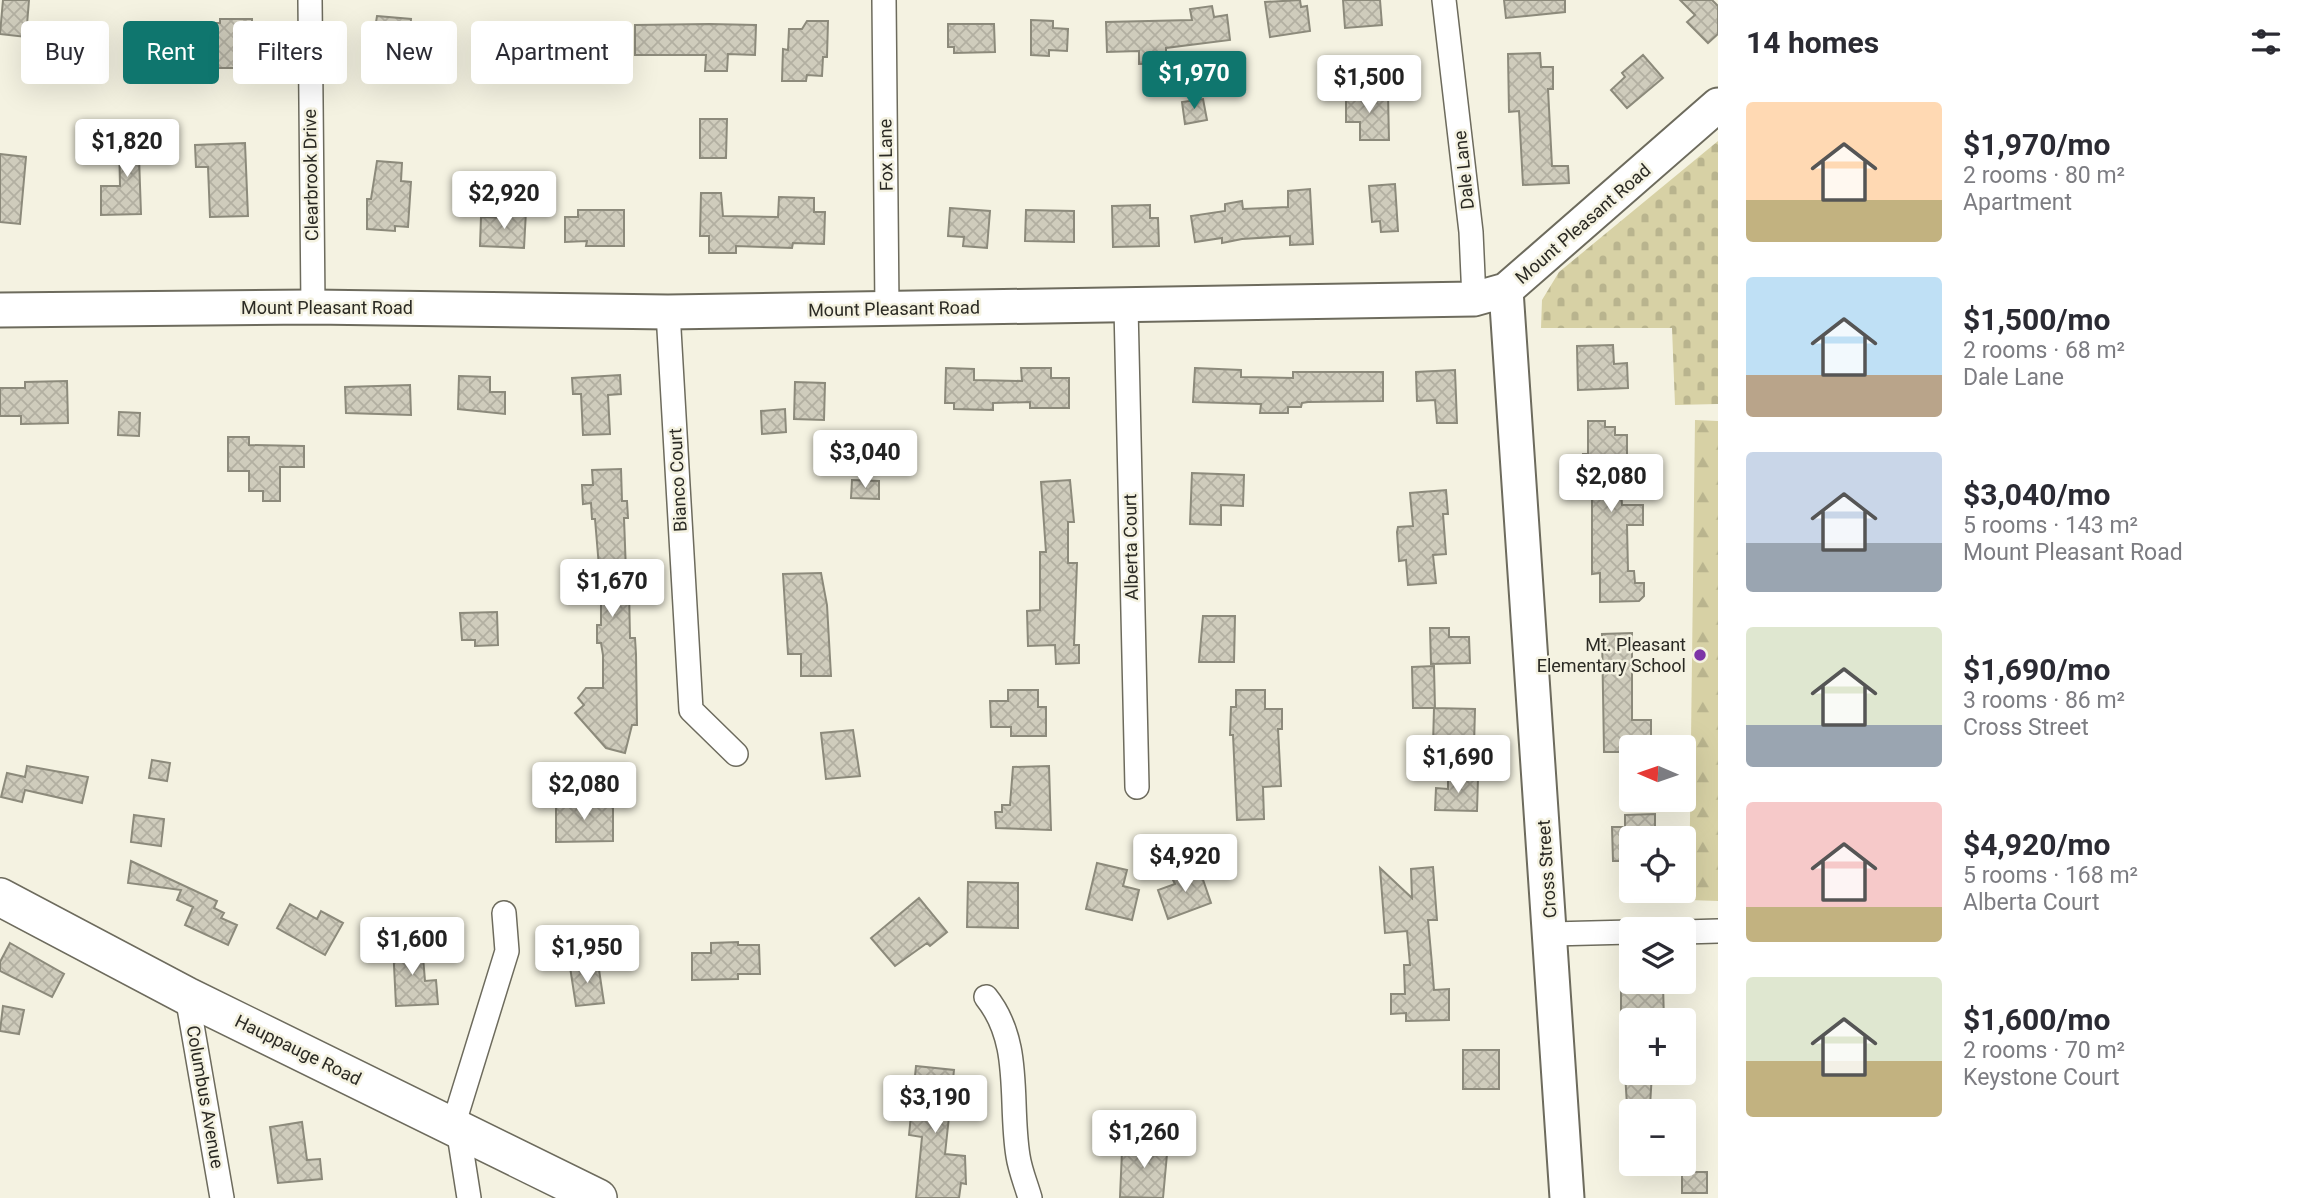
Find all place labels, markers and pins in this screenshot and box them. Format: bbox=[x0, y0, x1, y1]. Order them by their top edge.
pin: $1,970 bbox=[1137, 52, 1251, 111]
pin: $1,500 bbox=[1312, 55, 1426, 115]
pin: $1,820 bbox=[70, 120, 184, 179]
pin: $2,920 bbox=[447, 172, 561, 231]
pin: $3,040 bbox=[808, 430, 922, 490]
pin: $2,080 bbox=[1554, 454, 1668, 514]
pin: $1,670 bbox=[555, 560, 669, 619]
place label: Mt. Pleasant Elementary School bbox=[1537, 634, 1686, 676]
marker: Mt. Pleasant Elementary School bbox=[1692, 647, 1708, 663]
pin: $1,690 bbox=[1401, 736, 1515, 795]
pin: $2,080 bbox=[527, 762, 641, 822]
pin: $4,920 bbox=[1128, 834, 1242, 894]
pin: $1,600 bbox=[355, 918, 469, 977]
pin: $1,950 bbox=[530, 926, 644, 985]
pin: $3,190 bbox=[878, 1076, 992, 1135]
pin: $1,260 bbox=[1087, 1110, 1201, 1170]

